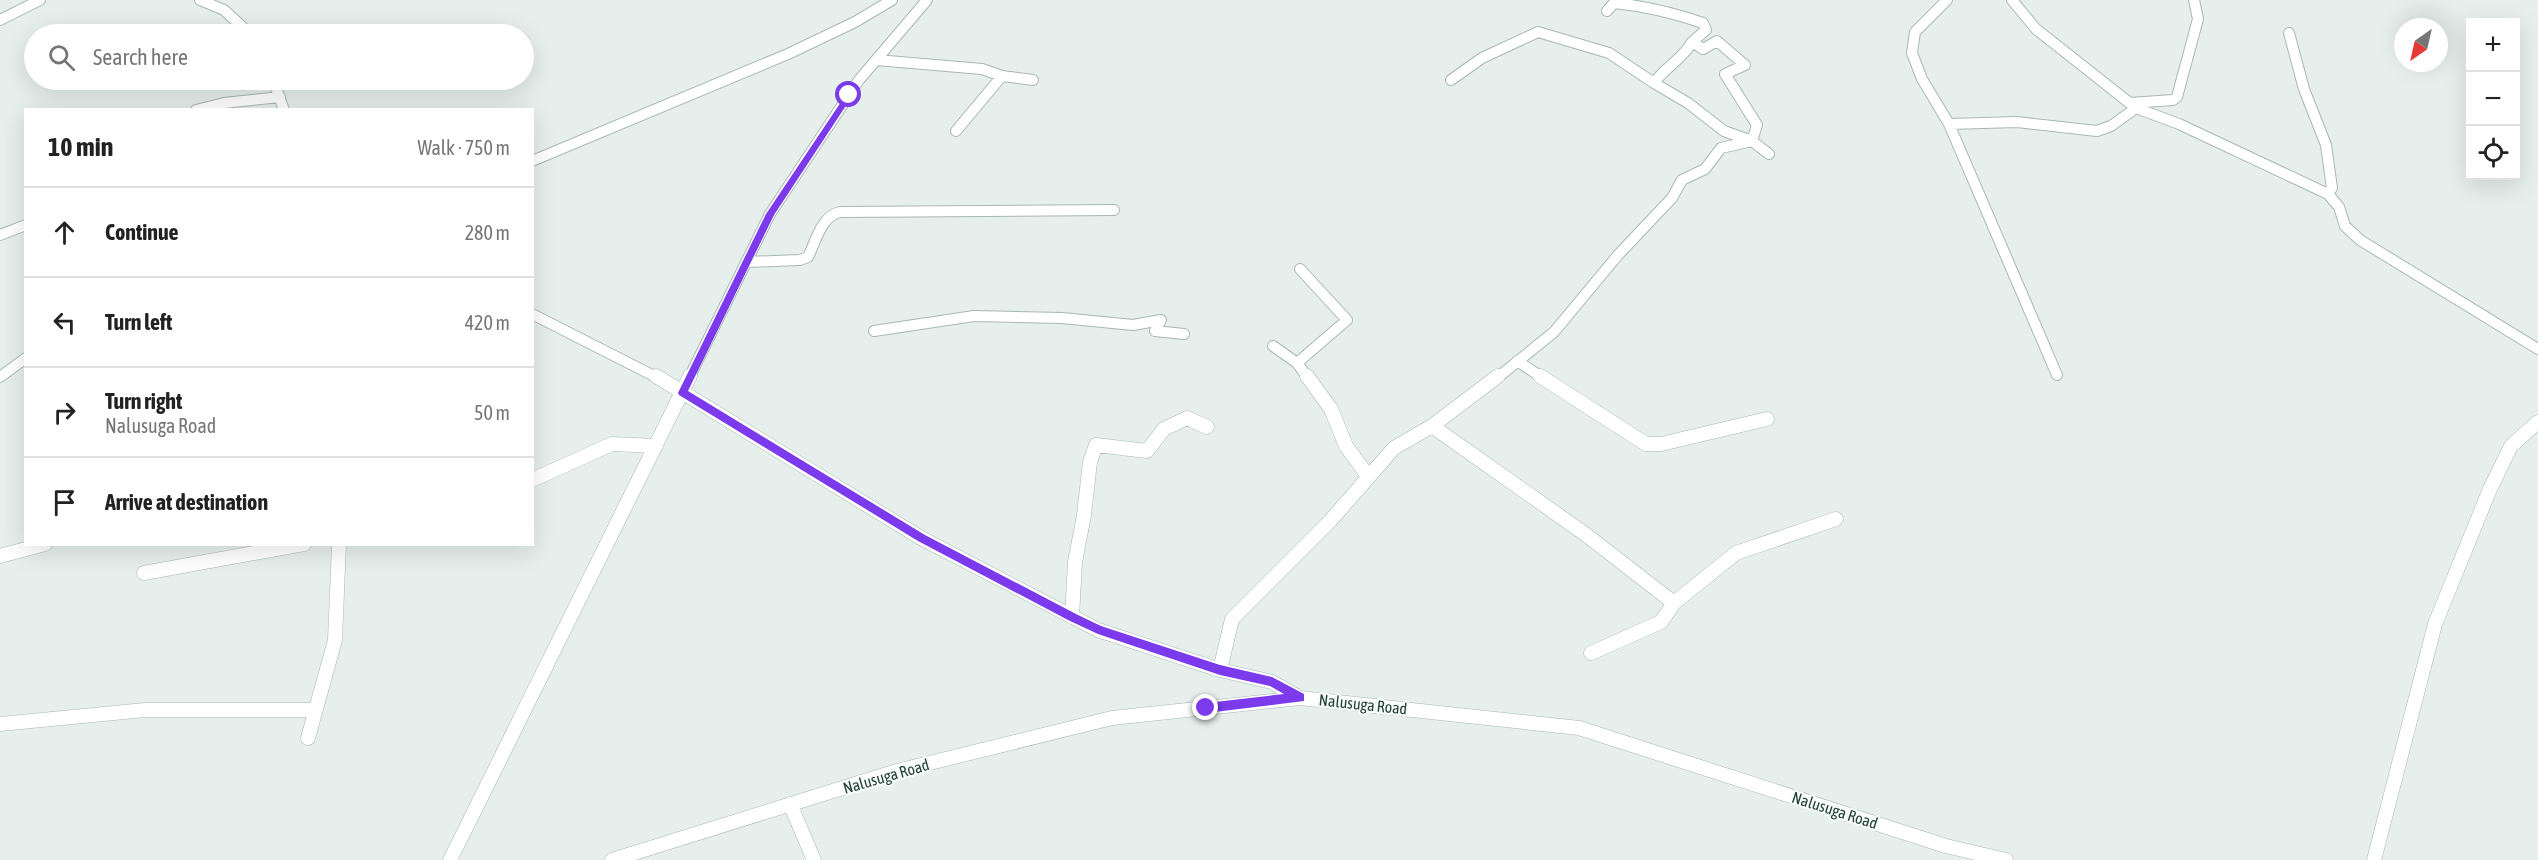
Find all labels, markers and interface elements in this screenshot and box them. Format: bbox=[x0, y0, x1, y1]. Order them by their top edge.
north arrow bbox=[2394, 18, 2448, 72]
map controls bbox=[2466, 18, 2520, 180]
button: + bbox=[2466, 18, 2520, 72]
search box bbox=[24, 24, 534, 90]
icon: search bbox=[45, 41, 78, 74]
text: Search here bbox=[93, 44, 188, 70]
button: − bbox=[2466, 72, 2520, 126]
route start bbox=[835, 81, 861, 107]
button: locate bbox=[2466, 126, 2520, 180]
text: 10 min bbox=[48, 132, 113, 162]
text: Walk · 750 m bbox=[418, 136, 510, 159]
icon: ahead bbox=[48, 216, 81, 249]
text: Continue bbox=[105, 219, 179, 245]
text: 280 m bbox=[465, 221, 510, 244]
icon: left bbox=[48, 306, 81, 339]
text: Turn left bbox=[105, 309, 172, 335]
text: 420 m bbox=[465, 311, 510, 334]
text: Turn right bbox=[105, 388, 182, 414]
icon: right bbox=[48, 396, 81, 429]
text: 50 m bbox=[474, 401, 510, 424]
text: Nalusuga Road bbox=[105, 414, 216, 437]
icon: arrive bbox=[48, 486, 81, 519]
text: Arrive at destination bbox=[105, 489, 268, 515]
street label: Nalusuga Road bbox=[1318, 690, 1408, 719]
route end bbox=[1192, 694, 1218, 720]
street label: Nalusuga Road bbox=[841, 755, 932, 798]
street label: Nalusuga Road bbox=[1790, 788, 1880, 833]

